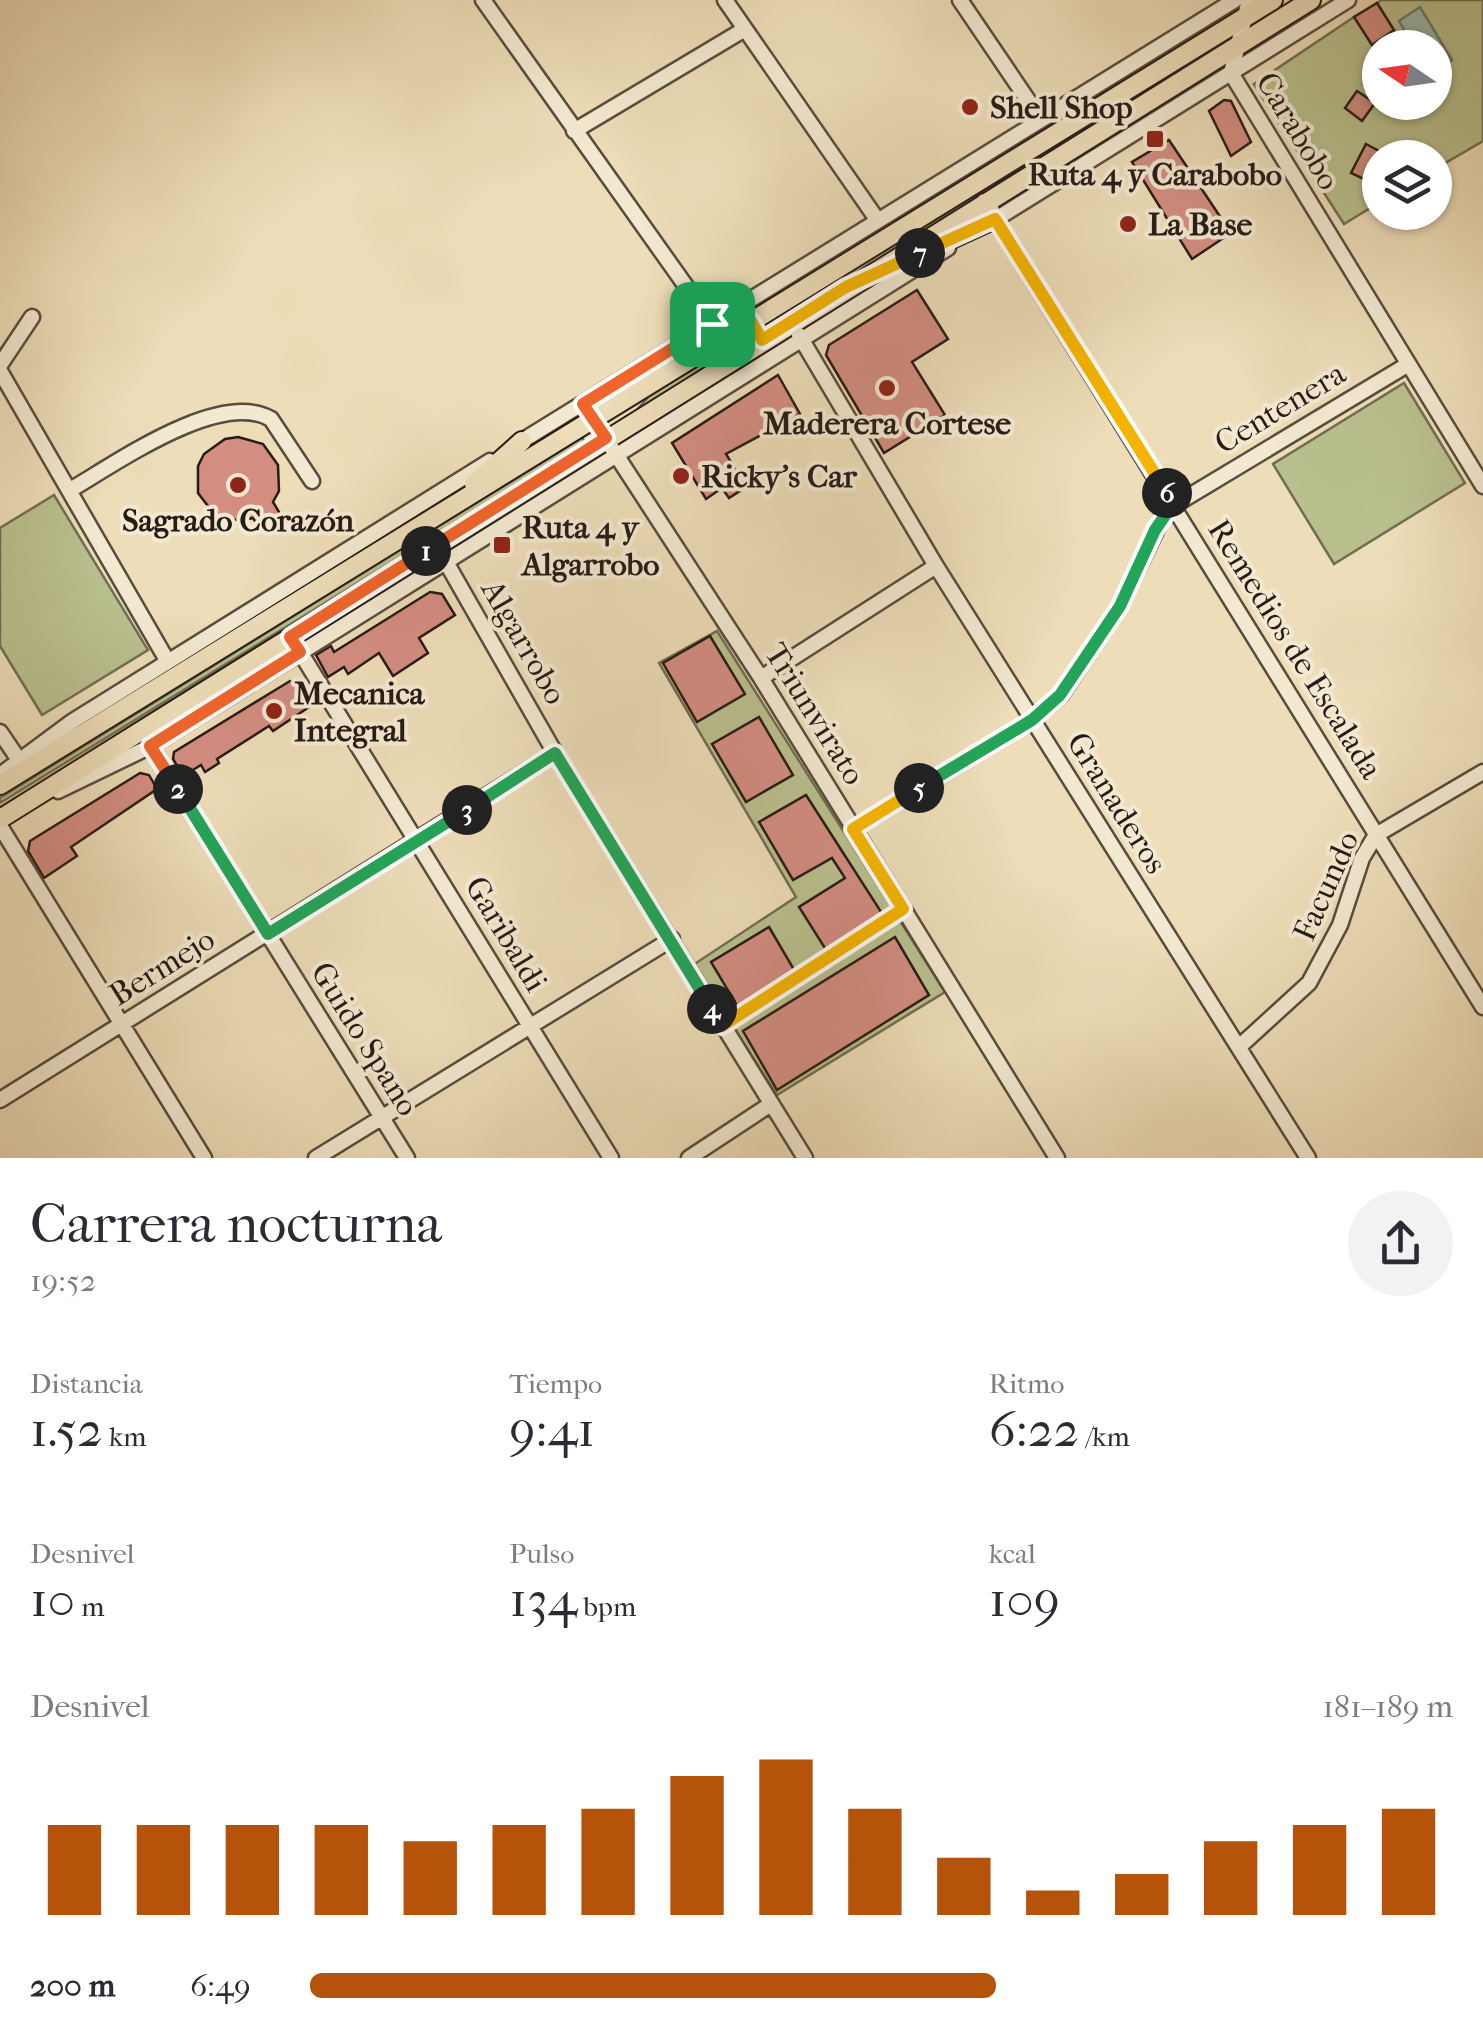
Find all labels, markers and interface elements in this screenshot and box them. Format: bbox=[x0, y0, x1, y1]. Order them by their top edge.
north arrow bbox=[1362, 30, 1452, 120]
map controls bbox=[1362, 30, 1452, 230]
street label: Carabobo bbox=[1249, 65, 1347, 197]
place label: Shell Shop bbox=[990, 89, 1133, 126]
marker: Shell Shop bbox=[959, 96, 981, 118]
marker: Ruta 4 y Carabobo bbox=[1144, 128, 1166, 150]
button: layers bbox=[1362, 140, 1452, 230]
place label: Ruta 4 y Carabobo bbox=[1028, 156, 1282, 194]
place label: La Base bbox=[1148, 206, 1252, 243]
marker: La Base bbox=[1117, 213, 1139, 235]
pin: 7 bbox=[895, 228, 945, 278]
text: 7 bbox=[913, 236, 927, 269]
pin bbox=[670, 282, 755, 367]
icon: arrive bbox=[685, 297, 740, 352]
street label: Centenera bbox=[1208, 354, 1353, 461]
marker: Maderera Cortese bbox=[876, 377, 898, 399]
place label: Maderera Cortese bbox=[763, 405, 1011, 442]
place label: Ricky's Car bbox=[701, 458, 858, 495]
marker: Ricky's Car bbox=[670, 465, 692, 487]
pin: 6 bbox=[1142, 468, 1192, 518]
marker: Sagrado Corazón bbox=[227, 474, 249, 496]
text: 6 bbox=[1159, 476, 1175, 509]
place label: Sagrado Corazón bbox=[122, 502, 355, 539]
place label: Ruta 4 y Algarrobo bbox=[520, 509, 659, 583]
street label: Remedios de Escalada bbox=[1200, 513, 1390, 786]
pin: 1 bbox=[401, 526, 451, 576]
text: 1 bbox=[421, 534, 431, 567]
marker: Ruta 4 y Algarrobo bbox=[491, 534, 513, 556]
street label: Algarrobo bbox=[473, 571, 574, 711]
street label: Triunvirato bbox=[757, 636, 873, 792]
place label: Mecanica Integral bbox=[294, 675, 426, 749]
marker: Mecanica Integral bbox=[263, 700, 285, 722]
street label: Granaderos bbox=[1059, 726, 1175, 880]
pin: 5 bbox=[894, 763, 944, 813]
pin: 2 bbox=[153, 764, 203, 814]
text: 5 bbox=[913, 771, 925, 804]
text: 2 bbox=[171, 772, 185, 805]
pin: 3 bbox=[442, 785, 492, 835]
text: 3 bbox=[461, 793, 473, 826]
street label: Facundo bbox=[1285, 825, 1367, 947]
street label: Garibaldi bbox=[457, 870, 555, 999]
street label: Bermejo bbox=[103, 920, 221, 1014]
street label: Guido Spano bbox=[303, 955, 427, 1123]
pin: 4 bbox=[687, 984, 737, 1034]
text: 4 bbox=[704, 992, 720, 1025]
button: share bbox=[1348, 1191, 1453, 1296]
text: Carrera nocturna bbox=[30, 1192, 442, 1256]
text: 19:52 bbox=[30, 1262, 96, 1299]
text: Distancia bbox=[30, 1367, 143, 1400]
text: Tiempo bbox=[509, 1367, 602, 1400]
text: Ritmo bbox=[989, 1367, 1064, 1400]
text: 1.52 bbox=[30, 1400, 103, 1459]
text: 9:41 bbox=[509, 1400, 595, 1459]
text: 6:22 bbox=[989, 1400, 1079, 1459]
text: km bbox=[103, 1420, 147, 1453]
text: /km bbox=[1079, 1420, 1130, 1453]
text: Desnivel bbox=[30, 1537, 135, 1570]
text: Pulso bbox=[509, 1537, 574, 1570]
text: kcal bbox=[989, 1537, 1036, 1570]
text: 10 bbox=[30, 1570, 75, 1629]
text: 134 bbox=[509, 1570, 577, 1629]
text: 109 bbox=[989, 1570, 1060, 1629]
text: m bbox=[75, 1590, 104, 1623]
text: bpm bbox=[577, 1590, 636, 1623]
text: Desnivel bbox=[30, 1688, 150, 1725]
text: 181–189 m bbox=[1322, 1688, 1453, 1725]
text: 200 m bbox=[30, 1967, 115, 2004]
text: 6:49 bbox=[190, 1967, 251, 2004]

